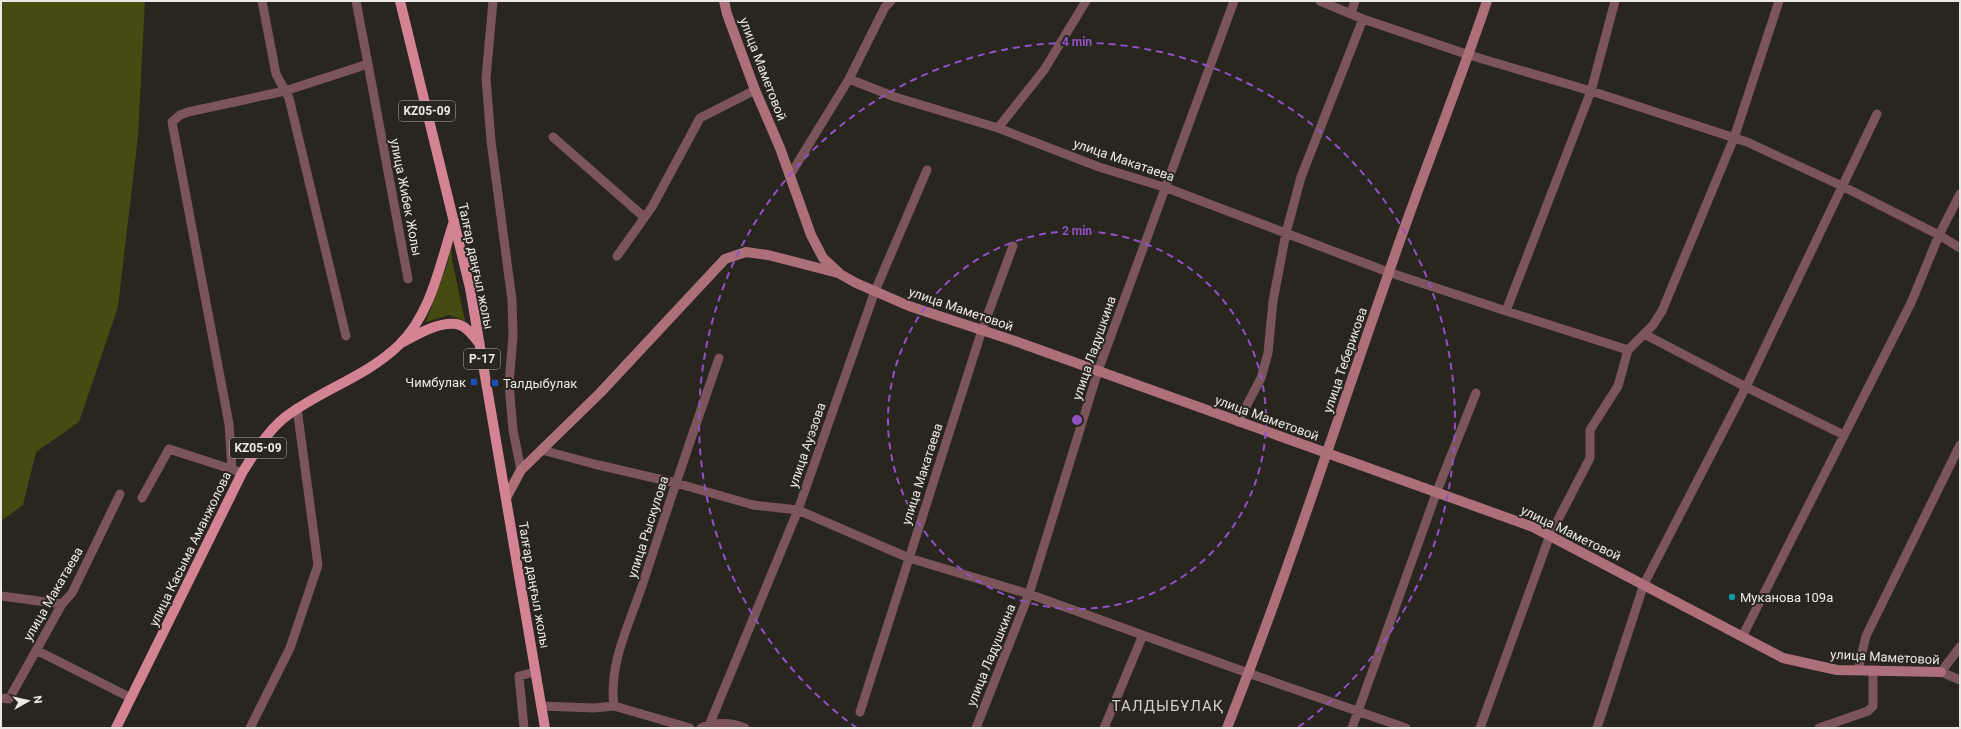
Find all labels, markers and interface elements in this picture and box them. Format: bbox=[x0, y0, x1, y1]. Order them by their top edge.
street label: улица Маметовой bbox=[736, 15, 790, 123]
text: 4 min bbox=[1062, 35, 1092, 49]
road number: KZ05-09 bbox=[399, 101, 455, 121]
street label: улица Макатаева bbox=[1071, 136, 1177, 184]
street label: улица Жибек Жолы bbox=[387, 137, 425, 257]
street label: Талғар даңғыл жолы bbox=[455, 202, 497, 330]
text: 2 min bbox=[1062, 224, 1092, 238]
street label: улица Маметовой bbox=[907, 284, 1015, 334]
street label: улица Ладушкина bbox=[1069, 294, 1119, 402]
street label: улица Теберикова bbox=[1320, 305, 1370, 415]
road number: P-17 bbox=[464, 349, 500, 369]
place label: Чимбулак bbox=[405, 375, 466, 390]
place label: Талдыбулак bbox=[503, 376, 577, 391]
marker: Чимбулак bbox=[469, 377, 479, 387]
marker: Талдыбулак bbox=[490, 378, 500, 388]
street label: улица Маметовой bbox=[1213, 392, 1321, 444]
street label: улица Ауэзова bbox=[785, 401, 829, 489]
centre of rings bbox=[1070, 413, 1084, 427]
street label: улица Макатаева bbox=[898, 421, 946, 527]
road number: KZ05-09 bbox=[230, 438, 286, 458]
street label: улица Касыма Аманжолова bbox=[146, 469, 234, 629]
street label: улица Рыскулова bbox=[624, 474, 672, 580]
street label: улица Маметовой bbox=[1518, 502, 1624, 564]
street label: Талғар даңғыл жолы bbox=[515, 520, 553, 650]
street label: улица Макатаева bbox=[20, 544, 86, 644]
place label: Муканова 109а bbox=[1740, 590, 1833, 605]
marker: Муканова 109а bbox=[1727, 592, 1737, 602]
street label: улица Ладушкина bbox=[964, 602, 1018, 708]
street label: улица Маметовой bbox=[1830, 647, 1940, 667]
north arrow bbox=[8, 681, 48, 721]
text: N bbox=[30, 695, 44, 705]
district label: ТАЛДЫБҰЛАҚ bbox=[1112, 697, 1224, 715]

